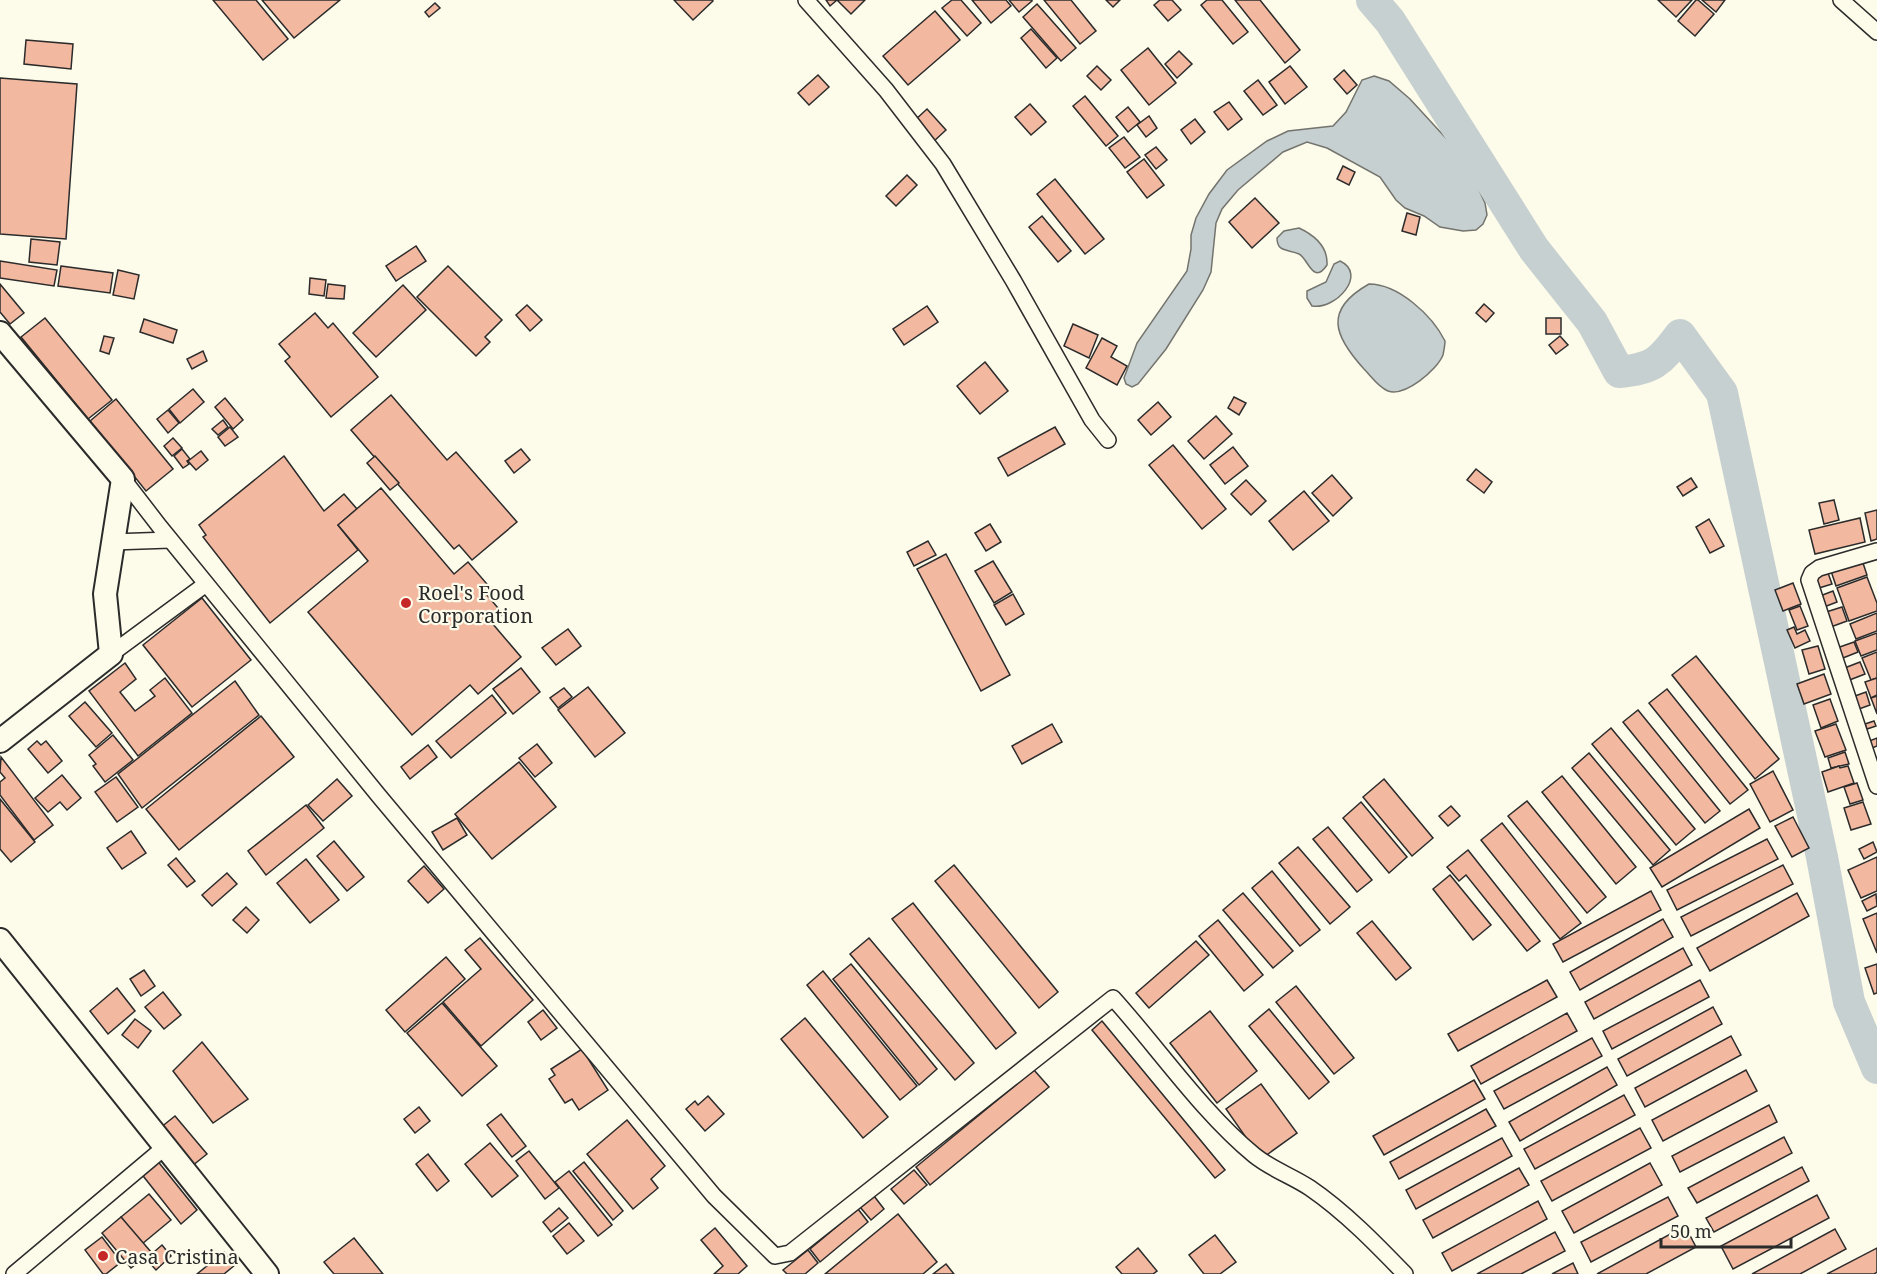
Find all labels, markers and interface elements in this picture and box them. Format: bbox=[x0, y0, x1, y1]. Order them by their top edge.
place label: Roel's Food Corporation bbox=[418, 579, 533, 629]
marker: Roel's Food Corporation bbox=[399, 596, 413, 610]
scale bar bbox=[1661, 1211, 1792, 1249]
text: 50 m bbox=[1670, 1219, 1712, 1243]
place label: Casa Cristina bbox=[115, 1243, 239, 1270]
marker: Casa Cristina bbox=[96, 1249, 110, 1263]

